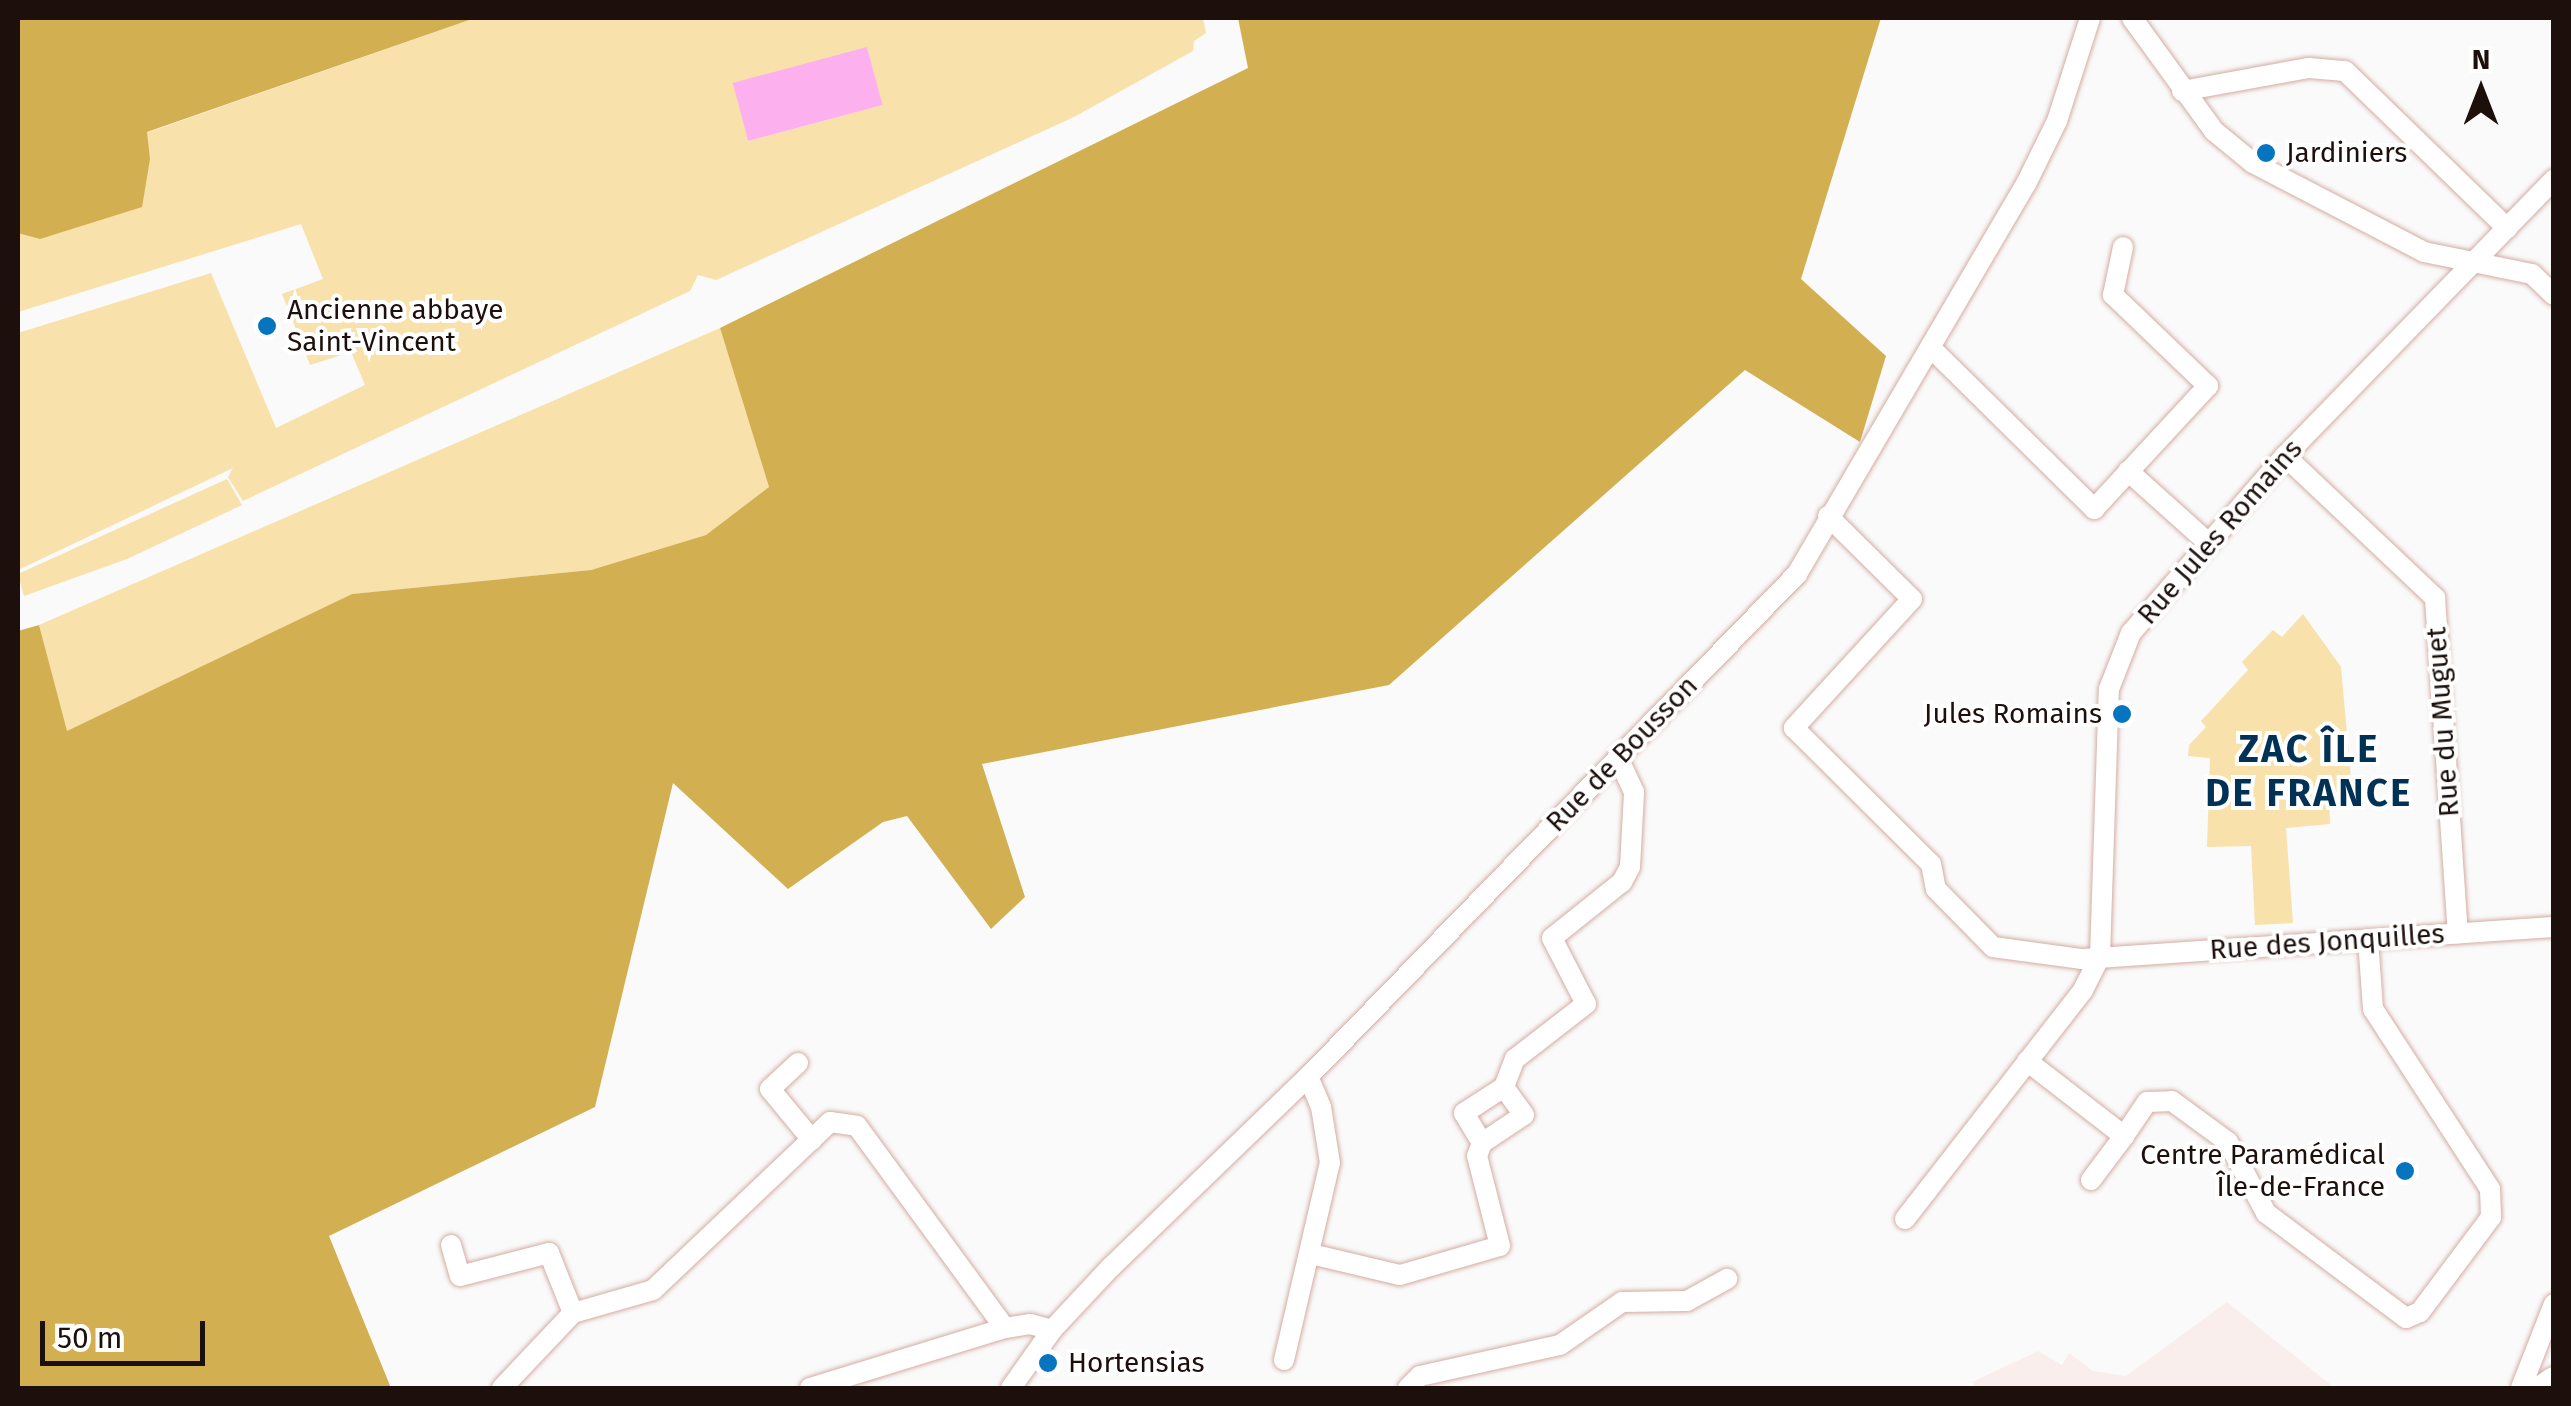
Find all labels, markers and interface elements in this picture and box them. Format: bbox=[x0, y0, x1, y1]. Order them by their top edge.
north arrow bbox=[2431, 40, 2531, 140]
text: N bbox=[2472, 43, 2490, 76]
place label: Jardiniers bbox=[2286, 136, 2407, 170]
marker: Jardiniers bbox=[2255, 142, 2277, 164]
place label: Ancienne abbaye Saint-Vincent bbox=[287, 293, 503, 359]
marker: Ancienne abbaye Saint-Vincent bbox=[256, 315, 278, 337]
street label: Rue Jules Romains bbox=[2131, 433, 2309, 631]
street label: Rue du Muguet bbox=[2420, 626, 2466, 818]
street label: Rue de Bousson bbox=[1539, 669, 1705, 839]
place label: Jules Romains bbox=[1924, 697, 2102, 731]
marker: Jules Romains bbox=[2111, 703, 2133, 725]
district label: ZAC ÎLE DE FRANCE bbox=[2205, 727, 2413, 816]
street label: Rue des Jonquilles bbox=[2208, 917, 2446, 967]
place label: Centre Paramédical Île-de-France bbox=[2140, 1138, 2385, 1204]
marker: Centre Paramédical Île-de-France bbox=[2394, 1160, 2416, 1182]
scale bar bbox=[45, 1301, 210, 1363]
text: 50 m bbox=[57, 1320, 122, 1356]
place label: Hortensias bbox=[1068, 1346, 1205, 1380]
marker: Hortensias bbox=[1037, 1352, 1059, 1374]

